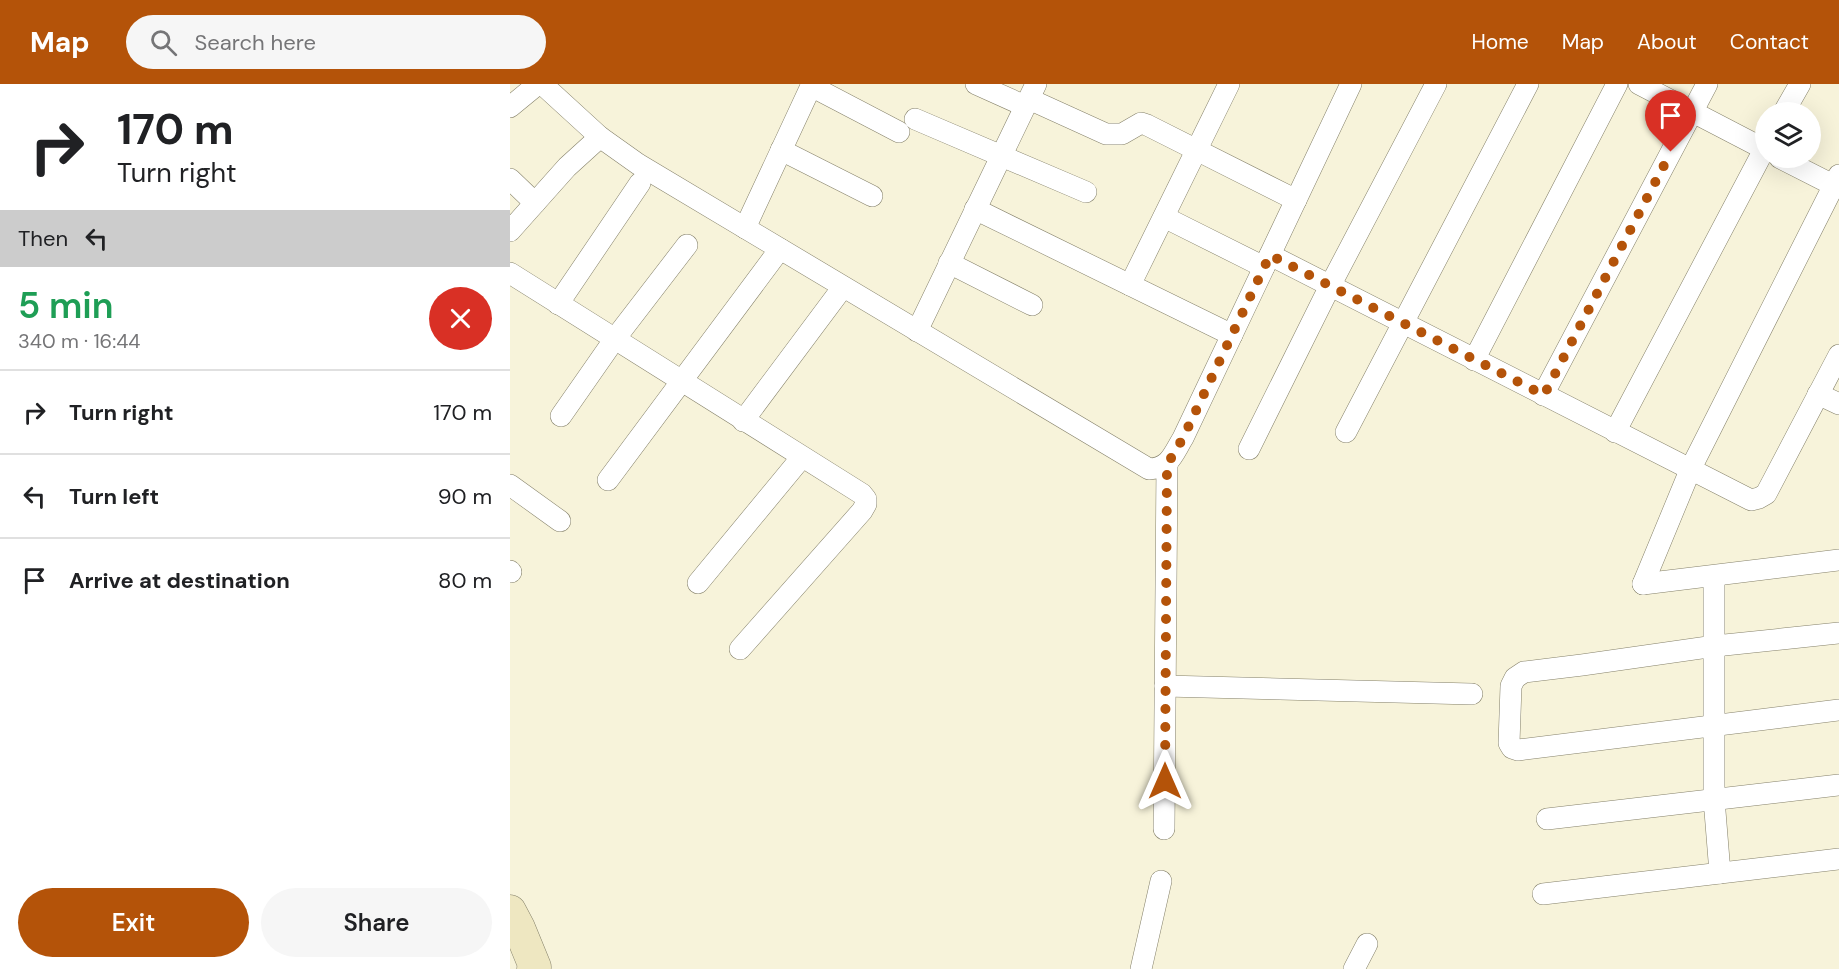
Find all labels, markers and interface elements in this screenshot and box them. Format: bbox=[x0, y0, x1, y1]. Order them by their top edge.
search box bbox=[126, 15, 546, 69]
text: Map bbox=[30, 24, 90, 61]
icon: search bbox=[147, 26, 180, 59]
text: Search here bbox=[195, 28, 316, 57]
text: Home bbox=[1471, 28, 1529, 56]
text: Map bbox=[1562, 28, 1604, 56]
text: About bbox=[1637, 28, 1697, 56]
text: Contact bbox=[1730, 28, 1809, 56]
pin bbox=[1645, 90, 1696, 152]
icon: arrive bbox=[1654, 99, 1687, 132]
text: 170 m bbox=[117, 102, 234, 157]
map controls bbox=[1755, 102, 1821, 168]
button: layers bbox=[1755, 102, 1821, 168]
icon: right bbox=[18, 108, 96, 186]
text: Turn right bbox=[117, 155, 237, 190]
icon: left bbox=[80, 222, 113, 255]
text: Then bbox=[18, 224, 68, 253]
text: 5 min bbox=[18, 282, 114, 329]
button: close bbox=[429, 287, 492, 350]
text: 340 m · 16:44 bbox=[18, 328, 141, 354]
icon: right bbox=[18, 396, 51, 429]
text: Turn right bbox=[69, 398, 174, 427]
text: 170 m bbox=[433, 398, 492, 427]
icon: left bbox=[18, 480, 51, 513]
text: Turn left bbox=[69, 482, 159, 511]
text: 90 m bbox=[438, 482, 492, 511]
icon: arrive bbox=[18, 564, 51, 597]
text: Arrive at destination bbox=[69, 566, 290, 595]
text: 80 m bbox=[438, 566, 492, 595]
position arrow bbox=[1133, 749, 1197, 813]
button: Exit bbox=[18, 888, 249, 957]
button: Share bbox=[261, 888, 492, 957]

